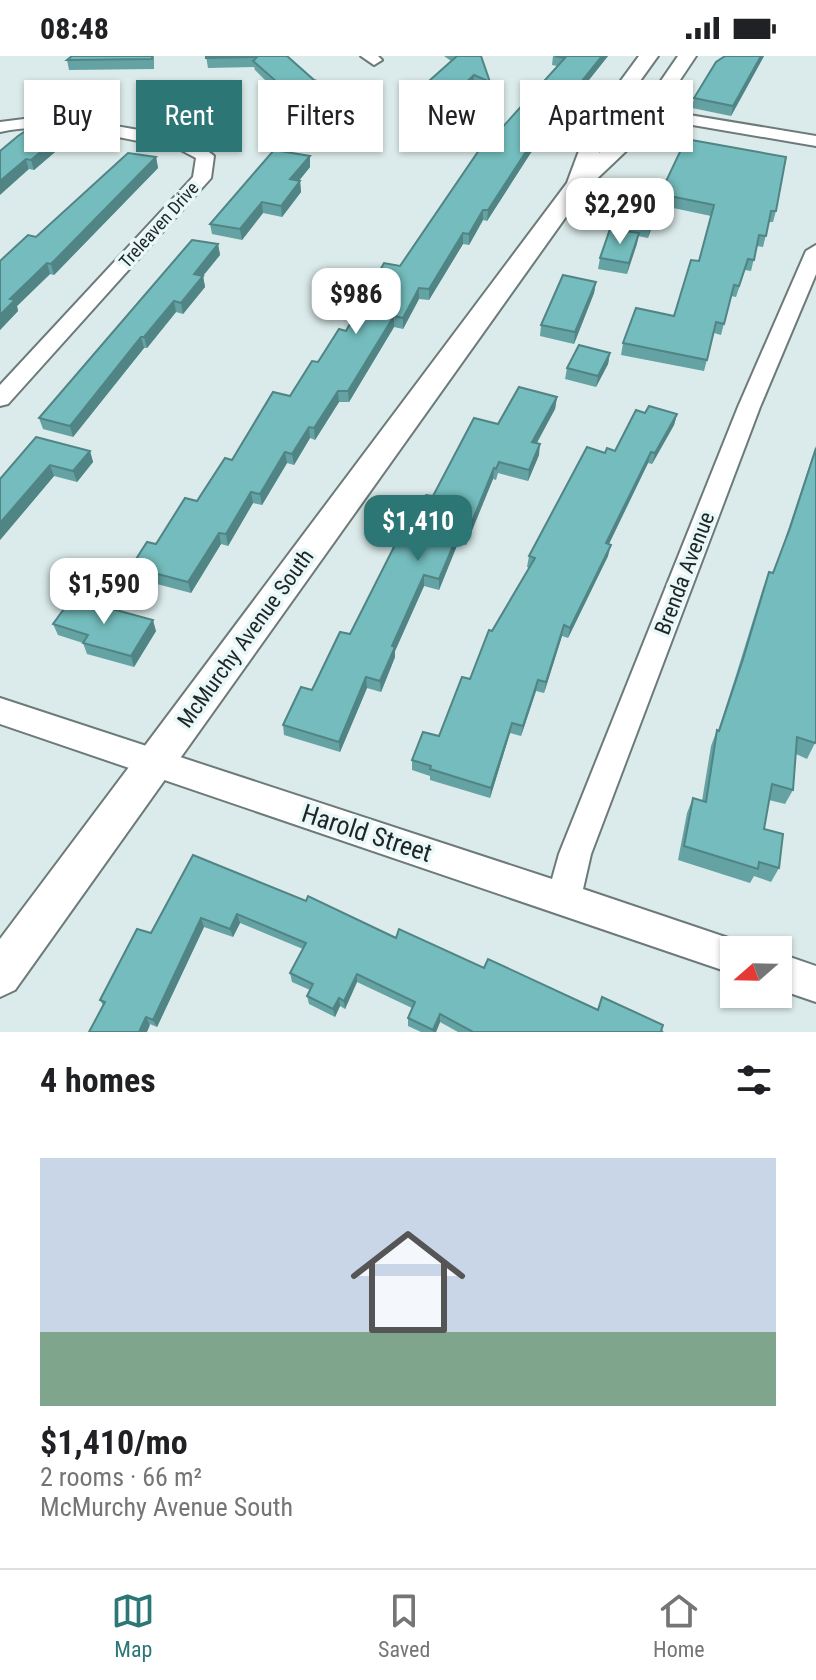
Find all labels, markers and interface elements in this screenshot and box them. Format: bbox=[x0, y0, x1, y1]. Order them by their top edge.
text: 08:48 bbox=[40, 11, 109, 46]
chip: Buy bbox=[24, 80, 120, 152]
chip: Rent bbox=[136, 80, 242, 152]
chip: Filters bbox=[258, 80, 383, 152]
chip: New bbox=[399, 80, 504, 152]
chip: Apartment bbox=[520, 80, 693, 152]
street label: Treleaven Drive bbox=[115, 177, 203, 272]
pin: $2,290 bbox=[555, 178, 685, 246]
text: $2,290 bbox=[584, 189, 656, 219]
pin: $986 bbox=[309, 268, 403, 336]
text: $986 bbox=[330, 279, 382, 309]
pin: $1,410 bbox=[353, 495, 483, 563]
text: $1,410 bbox=[382, 506, 454, 536]
street label: Brenda Avenue bbox=[650, 508, 719, 638]
street label: McMurchy Avenue South bbox=[172, 544, 318, 732]
pin: $1,590 bbox=[39, 558, 169, 626]
text: $1,590 bbox=[68, 569, 140, 599]
street label: Harold Street bbox=[298, 798, 436, 868]
north arrow bbox=[720, 936, 792, 1008]
map controls bbox=[720, 936, 792, 1008]
icon: filters bbox=[732, 1058, 776, 1102]
text: 4 homes bbox=[40, 1060, 156, 1100]
icon: home bbox=[336, 1210, 480, 1354]
text: $1,410/mo bbox=[40, 1422, 188, 1462]
text: 2 rooms · 66 m² bbox=[40, 1462, 202, 1492]
text: McMurchy Avenue South bbox=[40, 1492, 293, 1522]
tab: Map bbox=[111, 1589, 155, 1662]
tab: Saved bbox=[378, 1589, 430, 1662]
tab: Home bbox=[653, 1589, 705, 1662]

